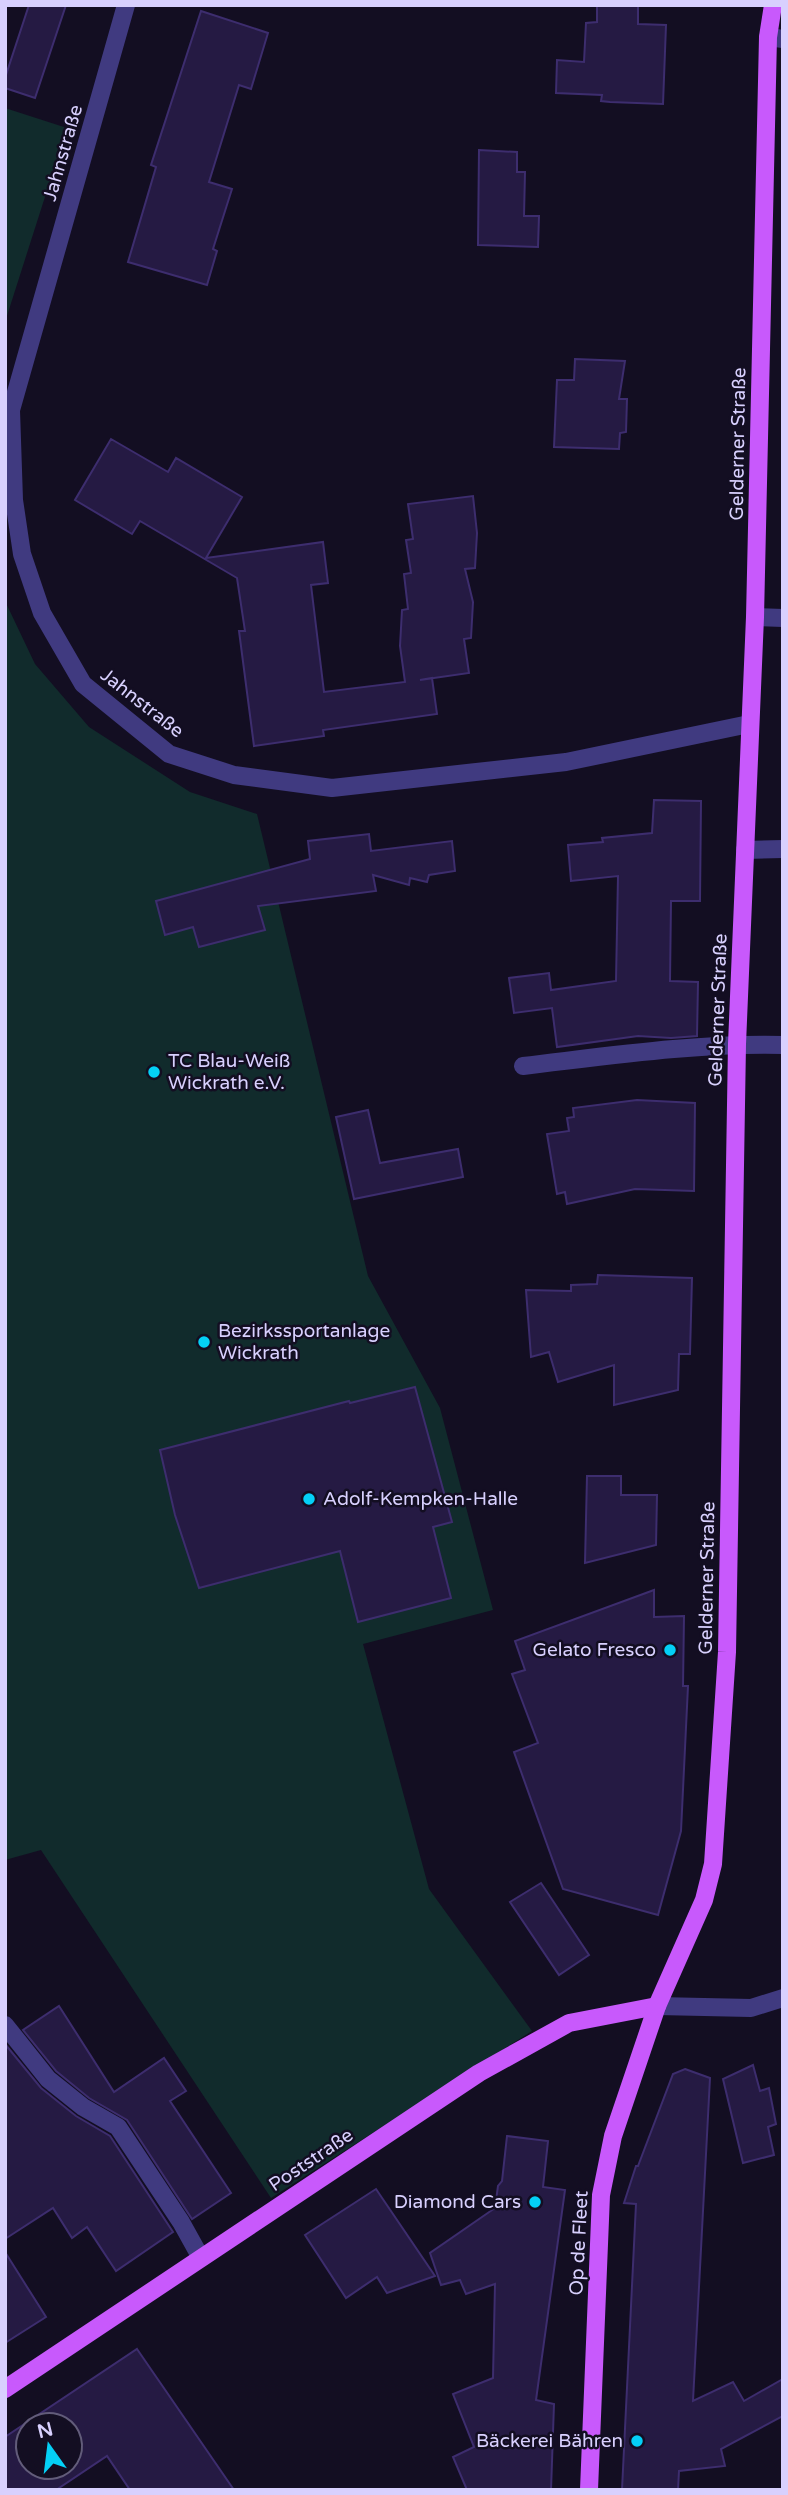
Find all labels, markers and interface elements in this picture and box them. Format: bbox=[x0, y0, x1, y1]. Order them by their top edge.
street label: Jahnstraße bbox=[39, 102, 87, 204]
street label: Gelderner Straße bbox=[726, 367, 750, 521]
street label: Jahnstraße bbox=[96, 664, 188, 742]
street label: Gelderner Straße bbox=[704, 933, 732, 1087]
place label: TC Blau-Weiß Wickrath e.V. bbox=[168, 1050, 290, 1094]
marker: TC Blau-Weiß Wickrath e.V. bbox=[146, 1064, 162, 1080]
place label: Bezirkssportanlage Wickrath bbox=[218, 1320, 390, 1364]
marker: Bezirkssportanlage Wickrath bbox=[196, 1334, 212, 1350]
place label: Adolf-Kempken-Halle bbox=[323, 1488, 518, 1510]
marker: Adolf-Kempken-Halle bbox=[301, 1491, 317, 1507]
street label: Gelderner Straße bbox=[695, 1501, 719, 1655]
place label: Gelato Fresco bbox=[533, 1639, 656, 1661]
marker: Gelato Fresco bbox=[662, 1642, 678, 1658]
street label: Poststraße bbox=[265, 2124, 357, 2196]
street label: Op de Fleet bbox=[565, 2190, 593, 2296]
place label: Diamond Cars bbox=[394, 2191, 521, 2213]
marker: Diamond Cars bbox=[527, 2194, 543, 2210]
north arrow bbox=[14, 2411, 84, 2481]
text: N bbox=[35, 2418, 55, 2443]
place label: Bäckerei Bähren bbox=[476, 2430, 623, 2452]
marker: Bäckerei Bähren bbox=[629, 2433, 645, 2449]

